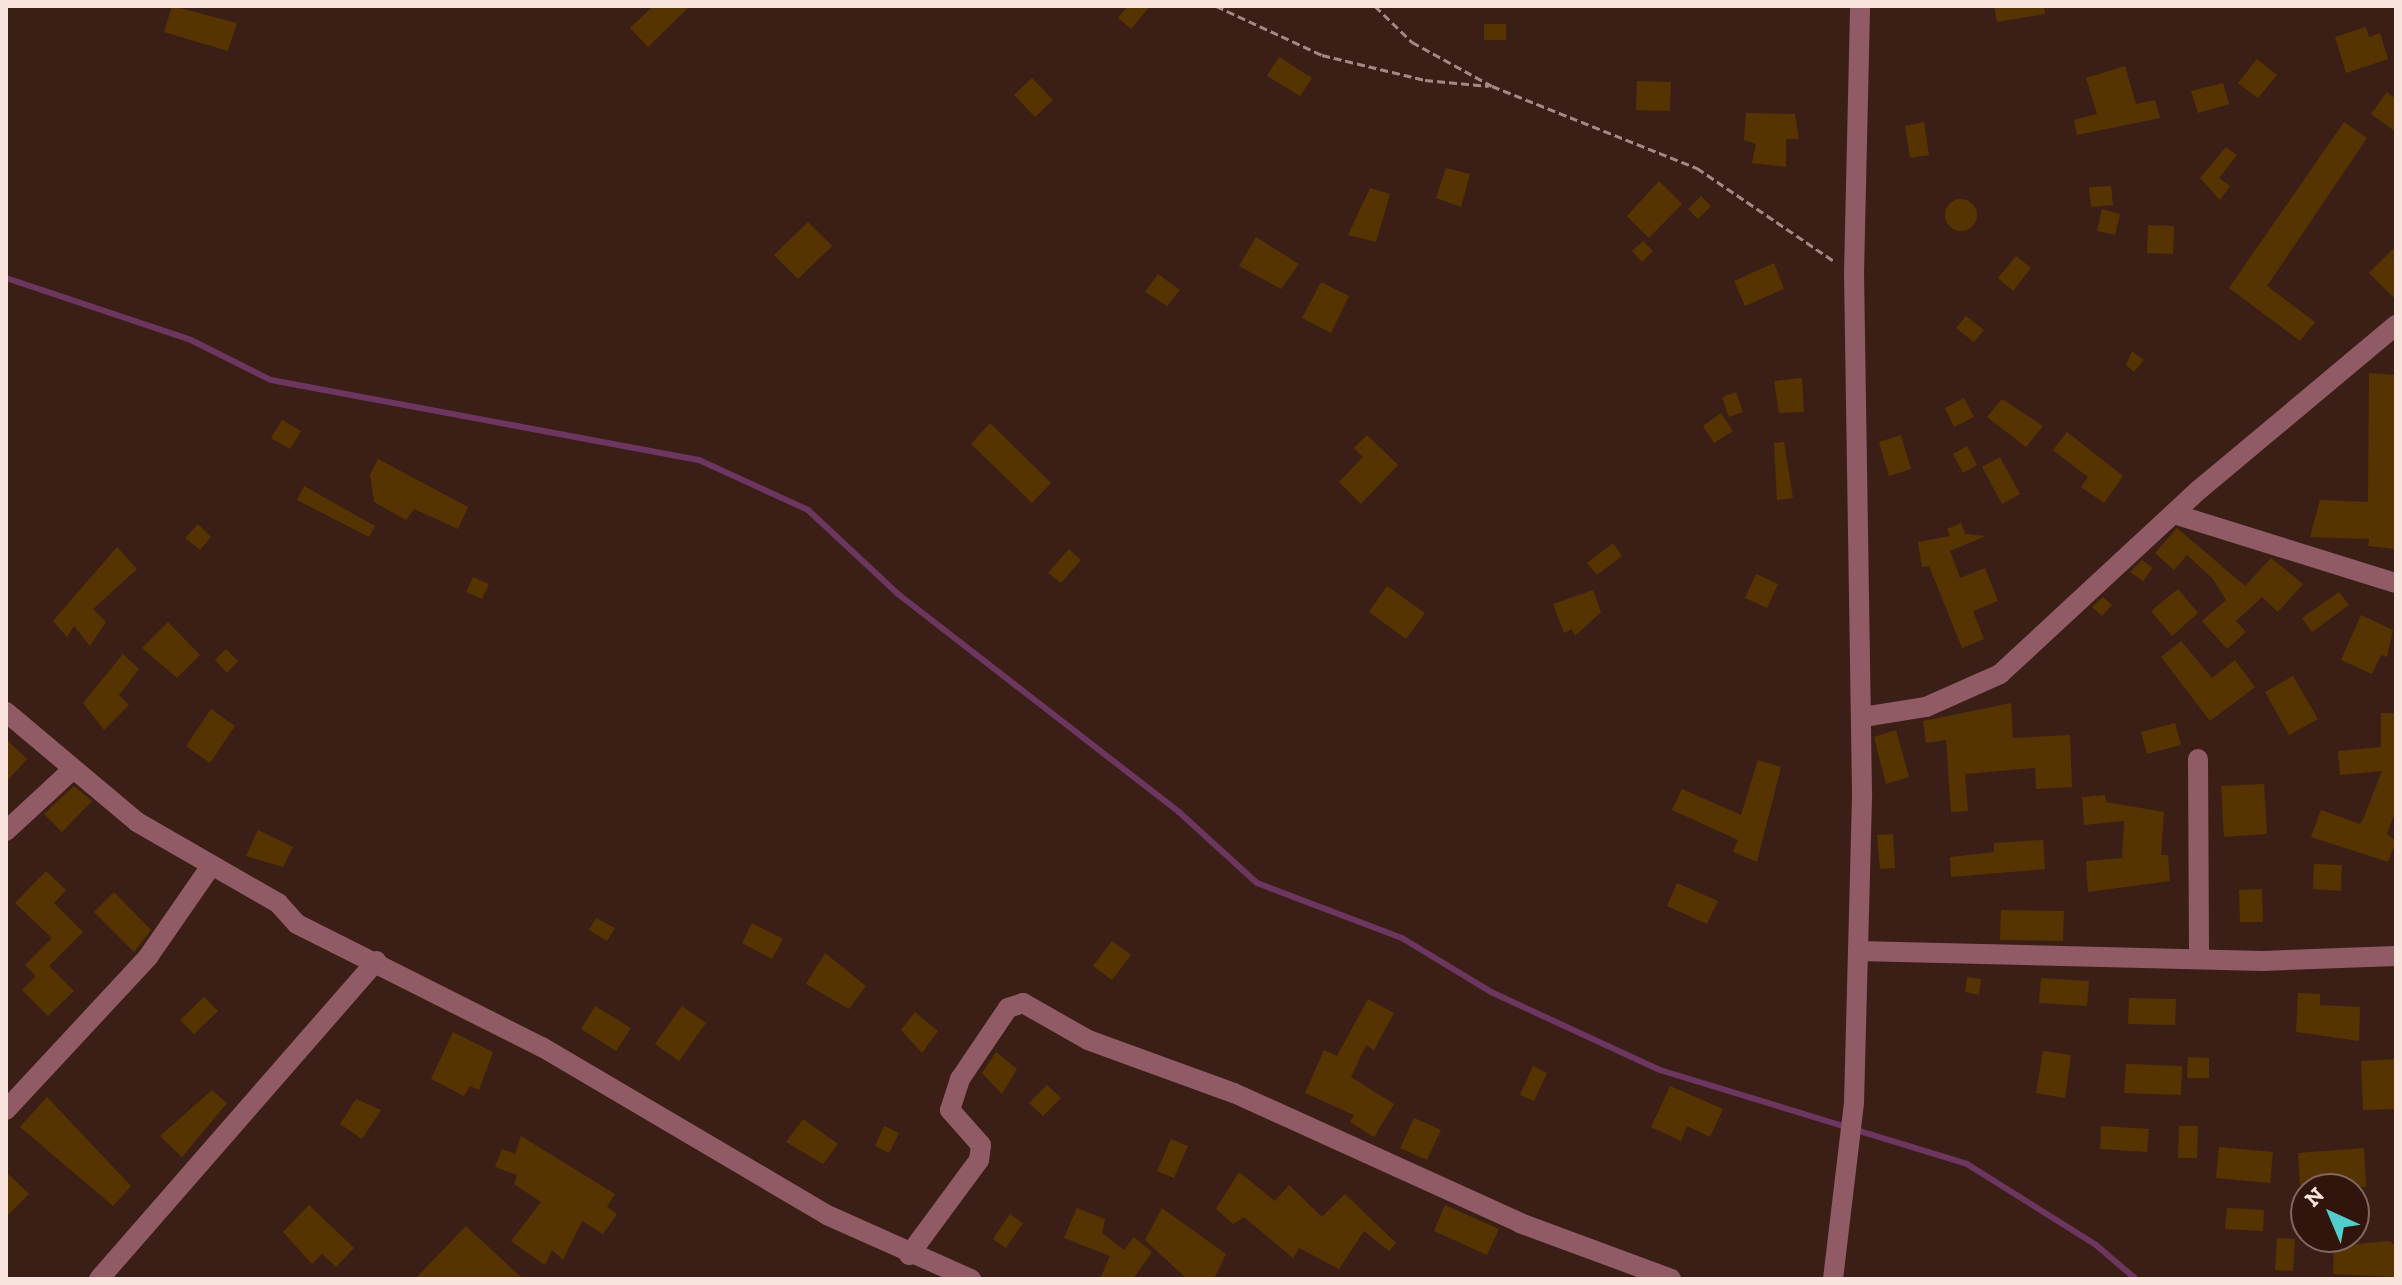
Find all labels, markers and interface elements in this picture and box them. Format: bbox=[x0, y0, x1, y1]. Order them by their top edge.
north arrow bbox=[2290, 1173, 2370, 1253]
text: N bbox=[2299, 1181, 2330, 1212]

